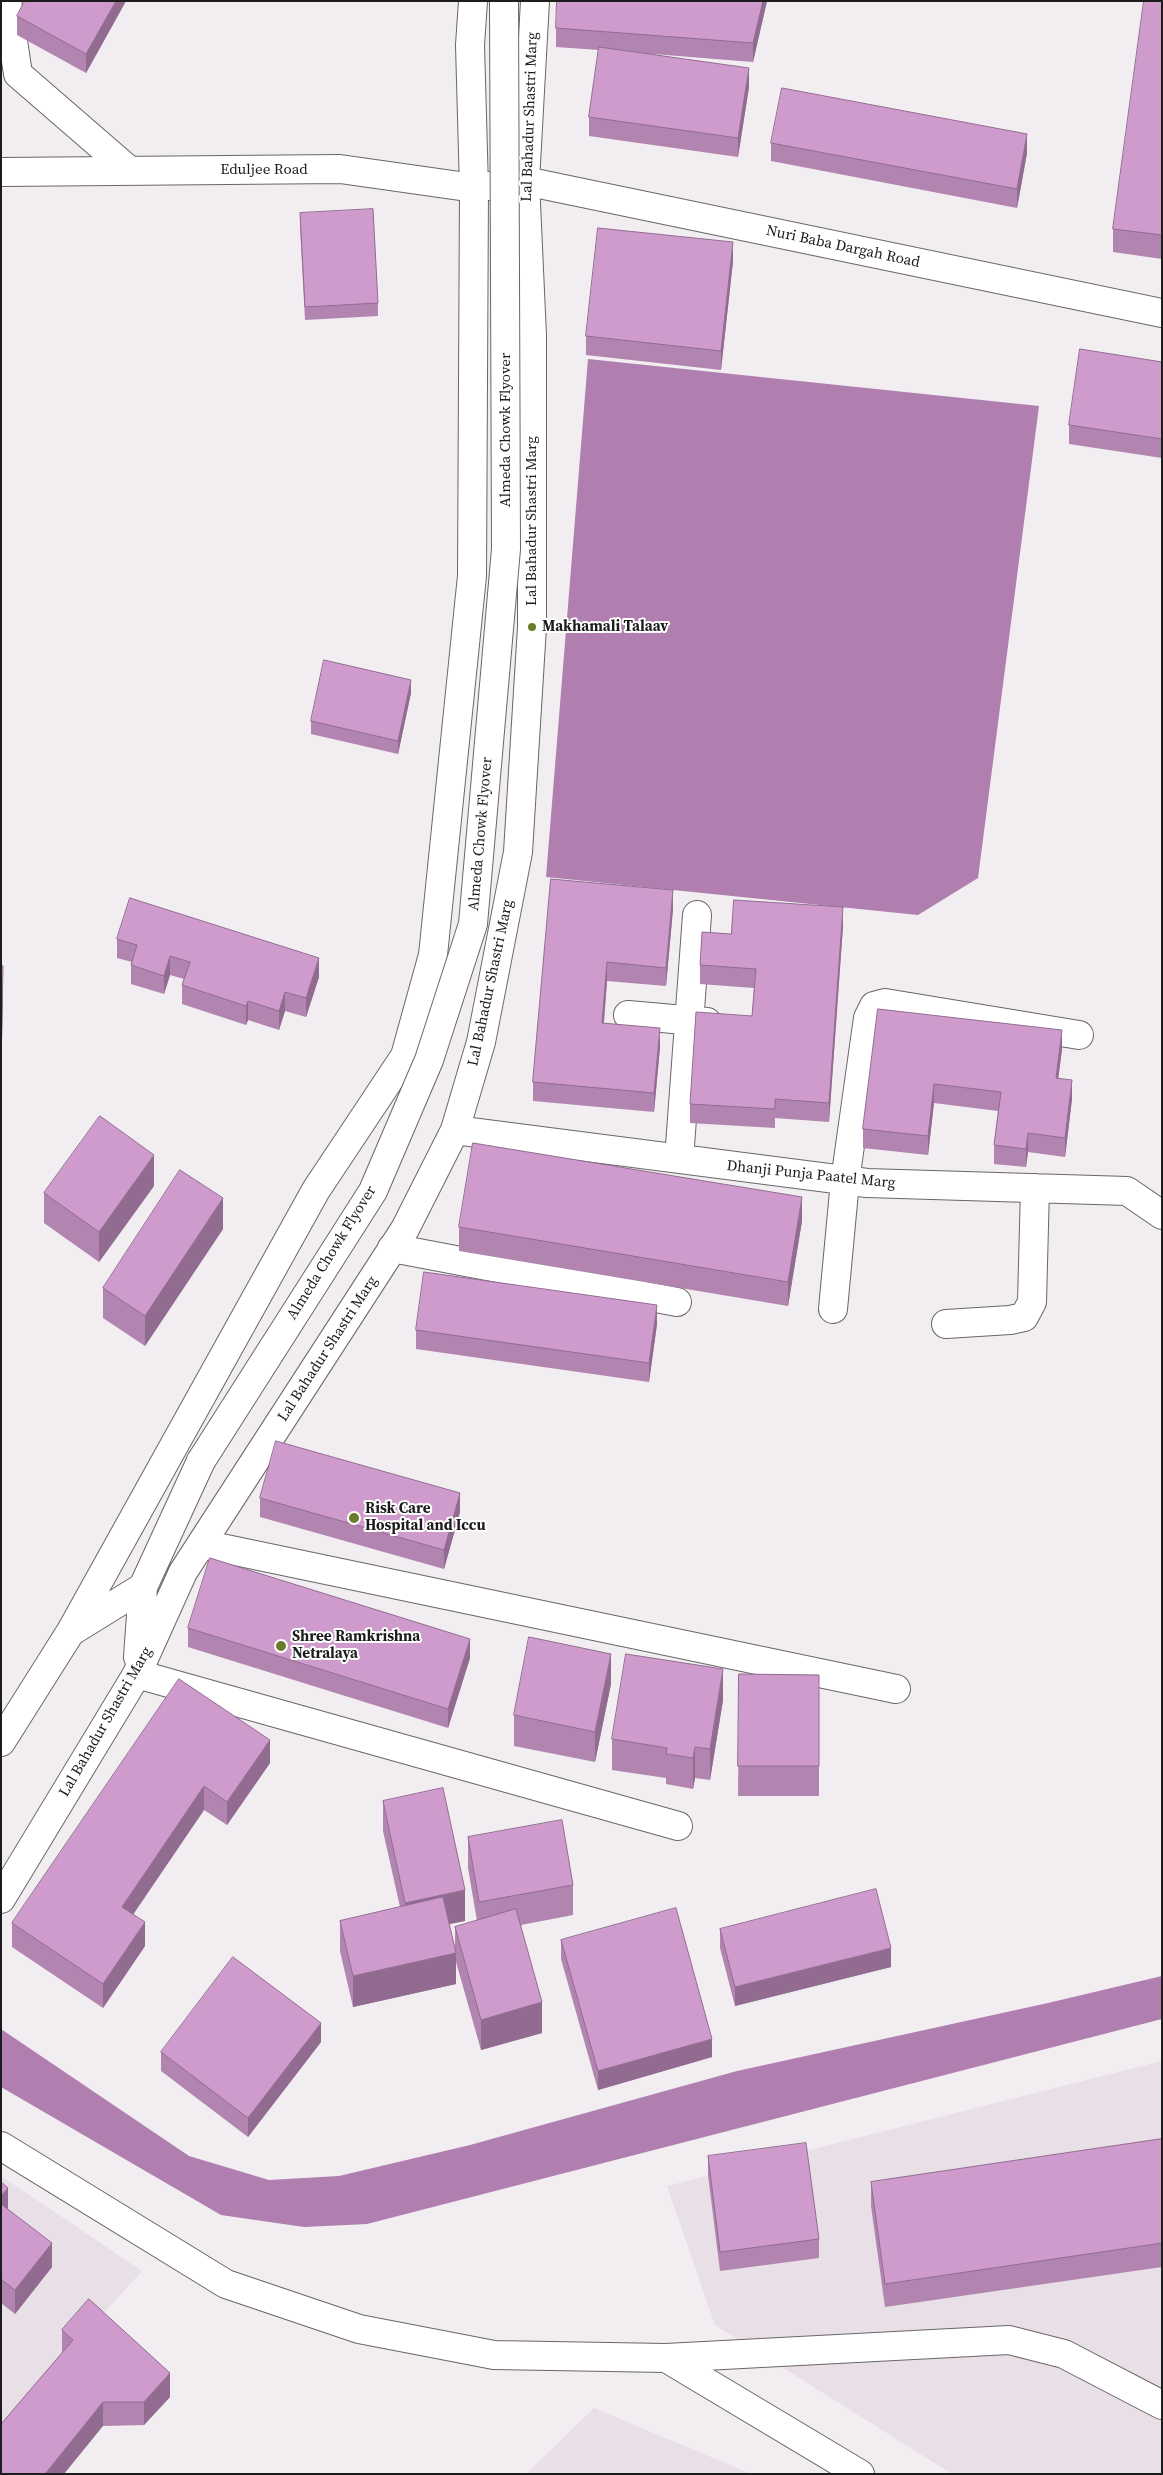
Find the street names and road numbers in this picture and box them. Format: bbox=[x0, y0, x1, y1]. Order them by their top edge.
street label: Lal Bahadur Shastri Marg bbox=[518, 32, 542, 202]
street label: Eduljee Road bbox=[220, 161, 308, 179]
street label: Nuri Baba Dargah Road bbox=[765, 222, 921, 272]
street label: Almeda Chowk Flyover bbox=[497, 353, 515, 507]
street label: Lal Bahadur Shastri Marg bbox=[523, 436, 541, 606]
street label: Almeda Chowk Flyover bbox=[465, 756, 497, 912]
street label: Lal Bahadur Shastri Marg bbox=[465, 898, 517, 1068]
street label: Dhanji Punja Paatel Marg bbox=[726, 1157, 896, 1193]
street label: Almeda Chowk Flyover bbox=[283, 1183, 381, 1323]
street label: Lal Bahadur Shastri Marg bbox=[274, 1273, 382, 1425]
street label: Lal Bahadur Shastri Marg bbox=[56, 1644, 156, 1800]

